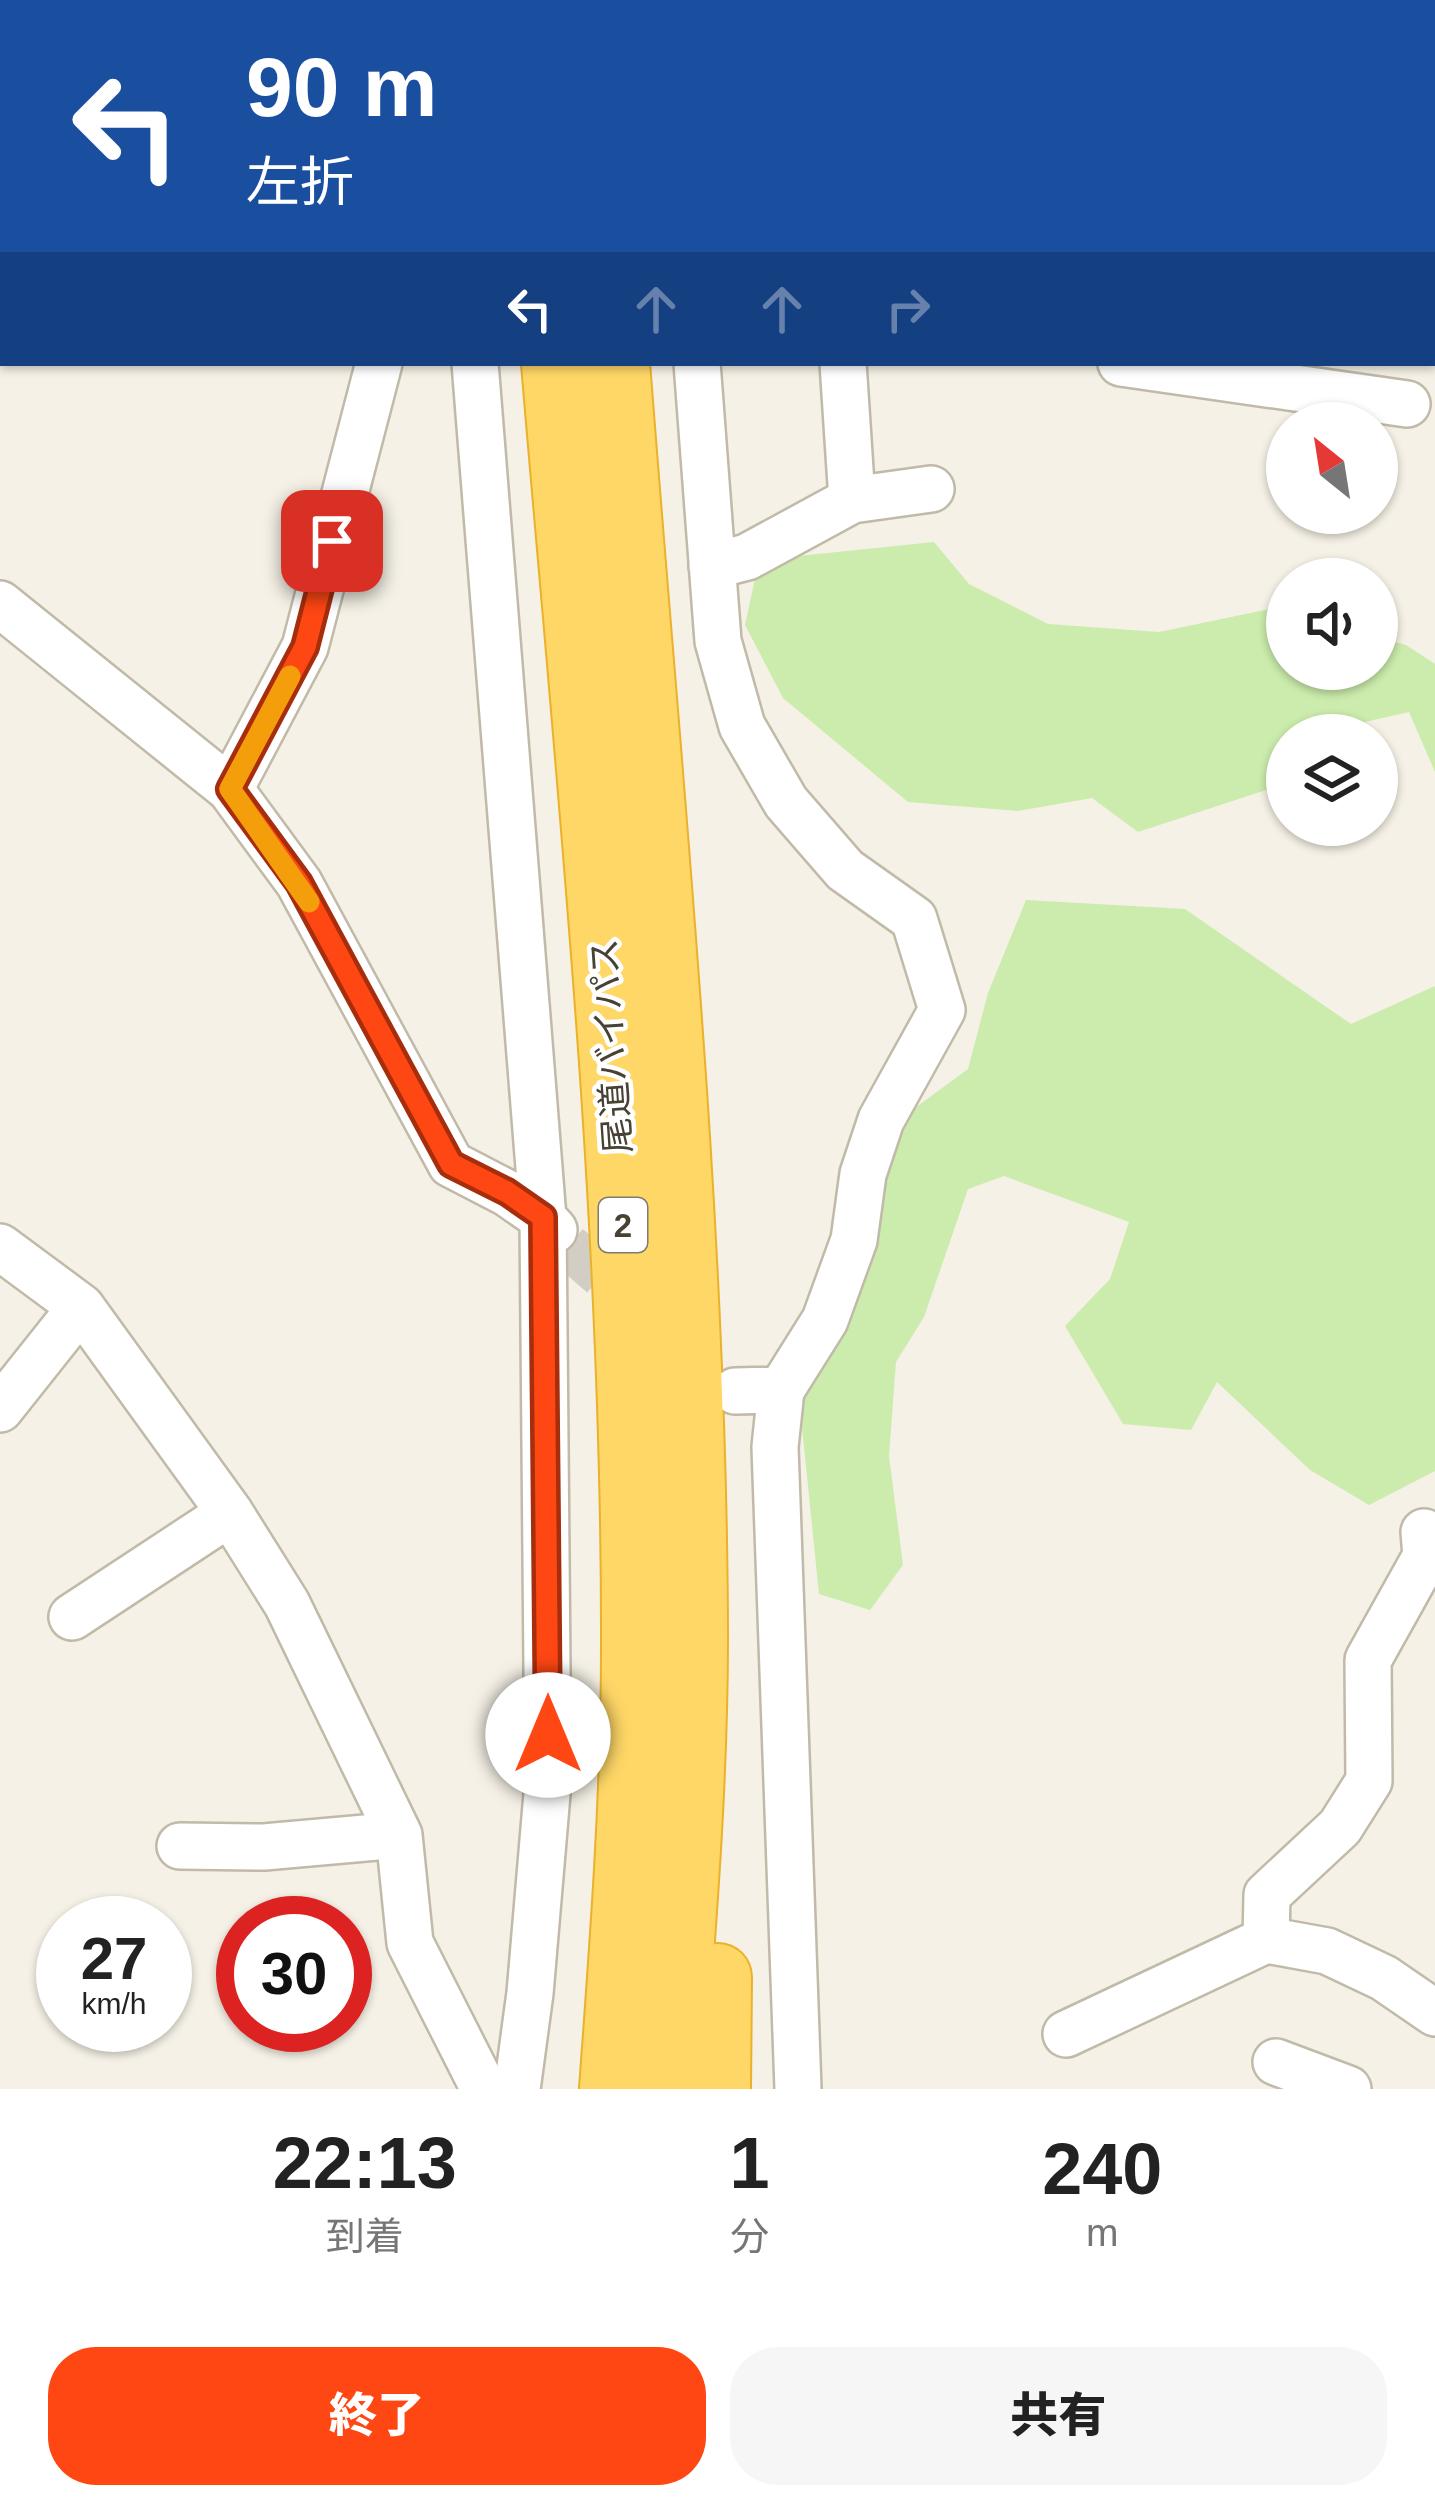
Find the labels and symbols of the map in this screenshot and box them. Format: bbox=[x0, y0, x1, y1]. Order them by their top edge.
north arrow bbox=[1266, 402, 1398, 534]
pin bbox=[281, 490, 383, 592]
street label: 尾道バイパス bbox=[583, 937, 639, 1155]
road number: 2 bbox=[599, 1198, 647, 1252]
position arrow bbox=[485, 1672, 611, 1798]
speed limit sign: 30 bbox=[216, 1896, 372, 2052]

